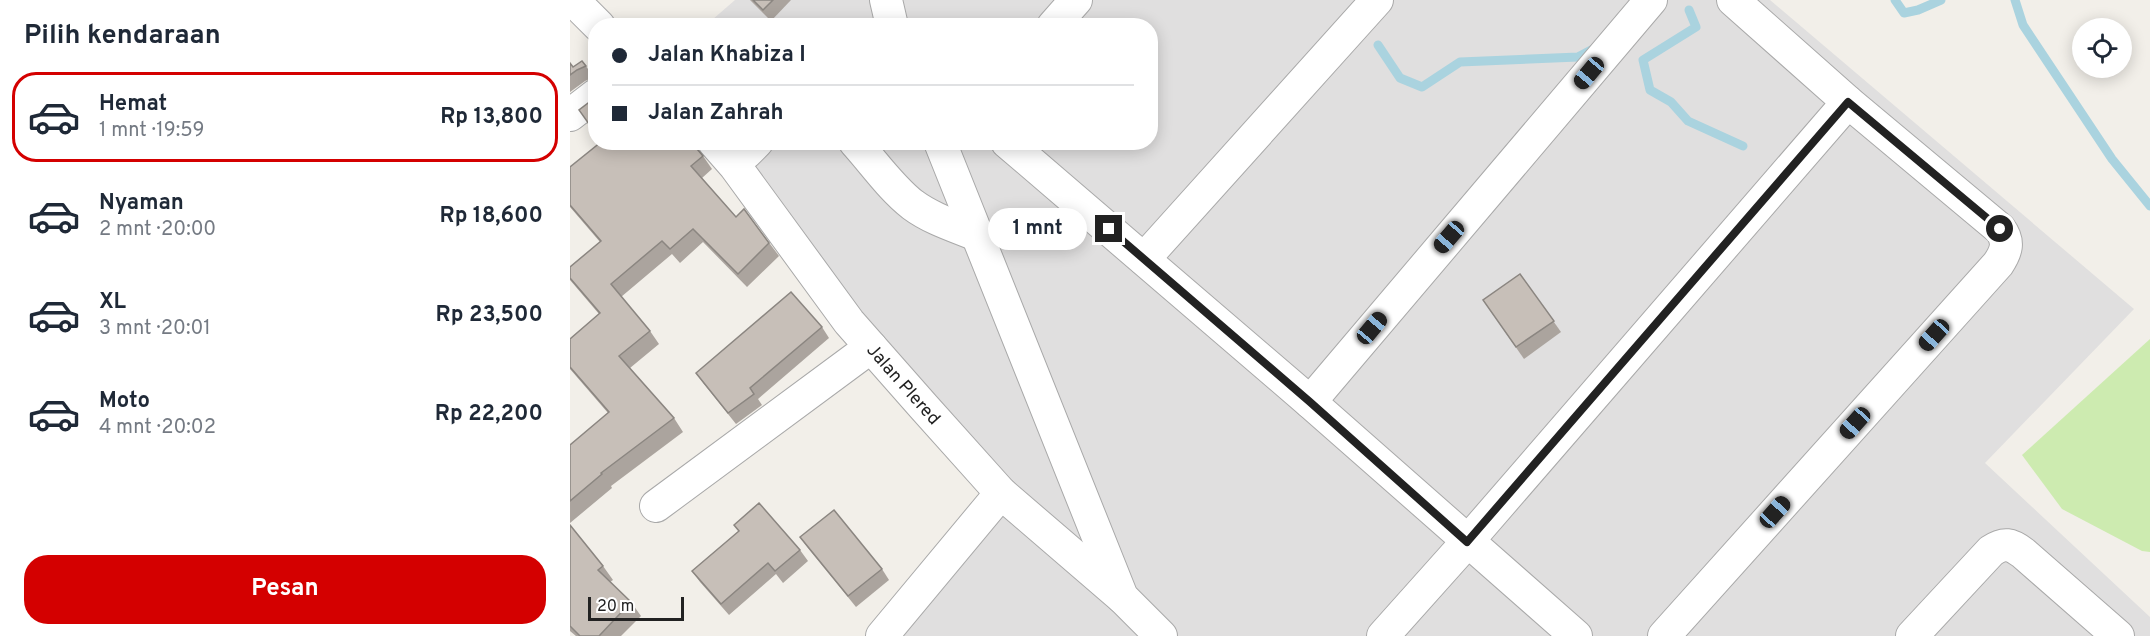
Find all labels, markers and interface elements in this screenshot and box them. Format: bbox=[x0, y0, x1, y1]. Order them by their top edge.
map controls bbox=[2072, 18, 2132, 78]
button: locate bbox=[2072, 18, 2132, 78]
text: Pilih kendaraan bbox=[24, 19, 221, 53]
text: Jalan Khabiza I bbox=[648, 42, 806, 69]
car bbox=[1571, 53, 1607, 93]
icon: car bbox=[27, 90, 81, 144]
text: Hemat bbox=[99, 91, 167, 118]
text: Jalan Zahrah bbox=[648, 100, 784, 127]
text: Rp 13,800 bbox=[440, 104, 543, 131]
text: 1 mnt · 19:59 bbox=[99, 118, 204, 144]
icon: car bbox=[27, 189, 81, 243]
text: Nyaman bbox=[99, 190, 184, 217]
text: Rp 18,600 bbox=[439, 203, 543, 230]
callout: 1 mnt bbox=[989, 208, 1088, 250]
route end bbox=[1095, 215, 1122, 242]
route start bbox=[1986, 215, 2013, 242]
text: 1 mnt bbox=[1012, 216, 1063, 242]
text: 2 mnt · 20:00 bbox=[99, 217, 216, 243]
car bbox=[1430, 218, 1468, 256]
icon: car bbox=[27, 288, 81, 342]
text: XL bbox=[99, 289, 126, 316]
text: Rp 23,500 bbox=[436, 302, 543, 329]
car bbox=[1354, 308, 1390, 348]
text: 3 mnt · 20:01 bbox=[99, 316, 211, 342]
car bbox=[1915, 316, 1953, 354]
street label: Jalan Plered bbox=[861, 340, 945, 431]
icon: car bbox=[27, 387, 81, 441]
text: Moto bbox=[99, 388, 150, 415]
text: Rp 22,200 bbox=[435, 401, 543, 428]
car bbox=[1836, 404, 1874, 442]
text: 4 mnt · 20:02 bbox=[99, 415, 216, 441]
car bbox=[1756, 493, 1794, 531]
button: Pesan bbox=[24, 555, 546, 624]
scale bar bbox=[588, 594, 684, 622]
text: 20 m bbox=[597, 597, 634, 617]

